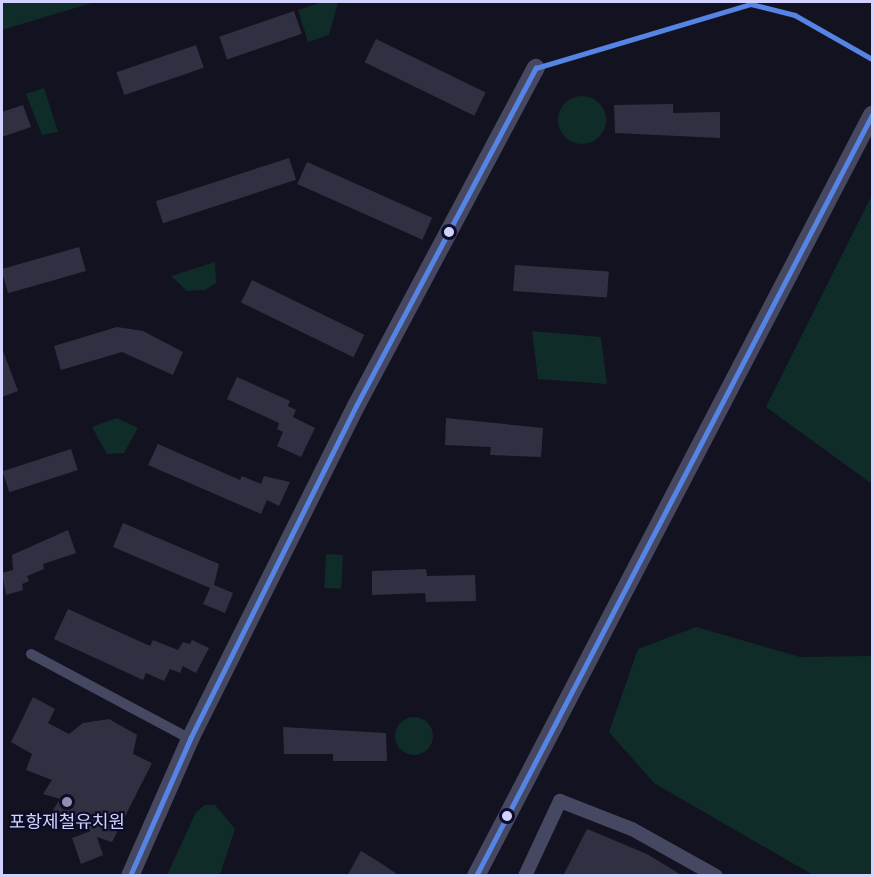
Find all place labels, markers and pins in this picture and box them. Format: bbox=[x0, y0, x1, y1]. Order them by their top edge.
unlabelled marker bbox=[443, 226, 455, 238]
marker: 포항제철유치원 bbox=[60, 795, 74, 809]
unlabelled marker bbox=[501, 810, 513, 822]
place label: 포항제철유치원 bbox=[9, 811, 125, 833]

